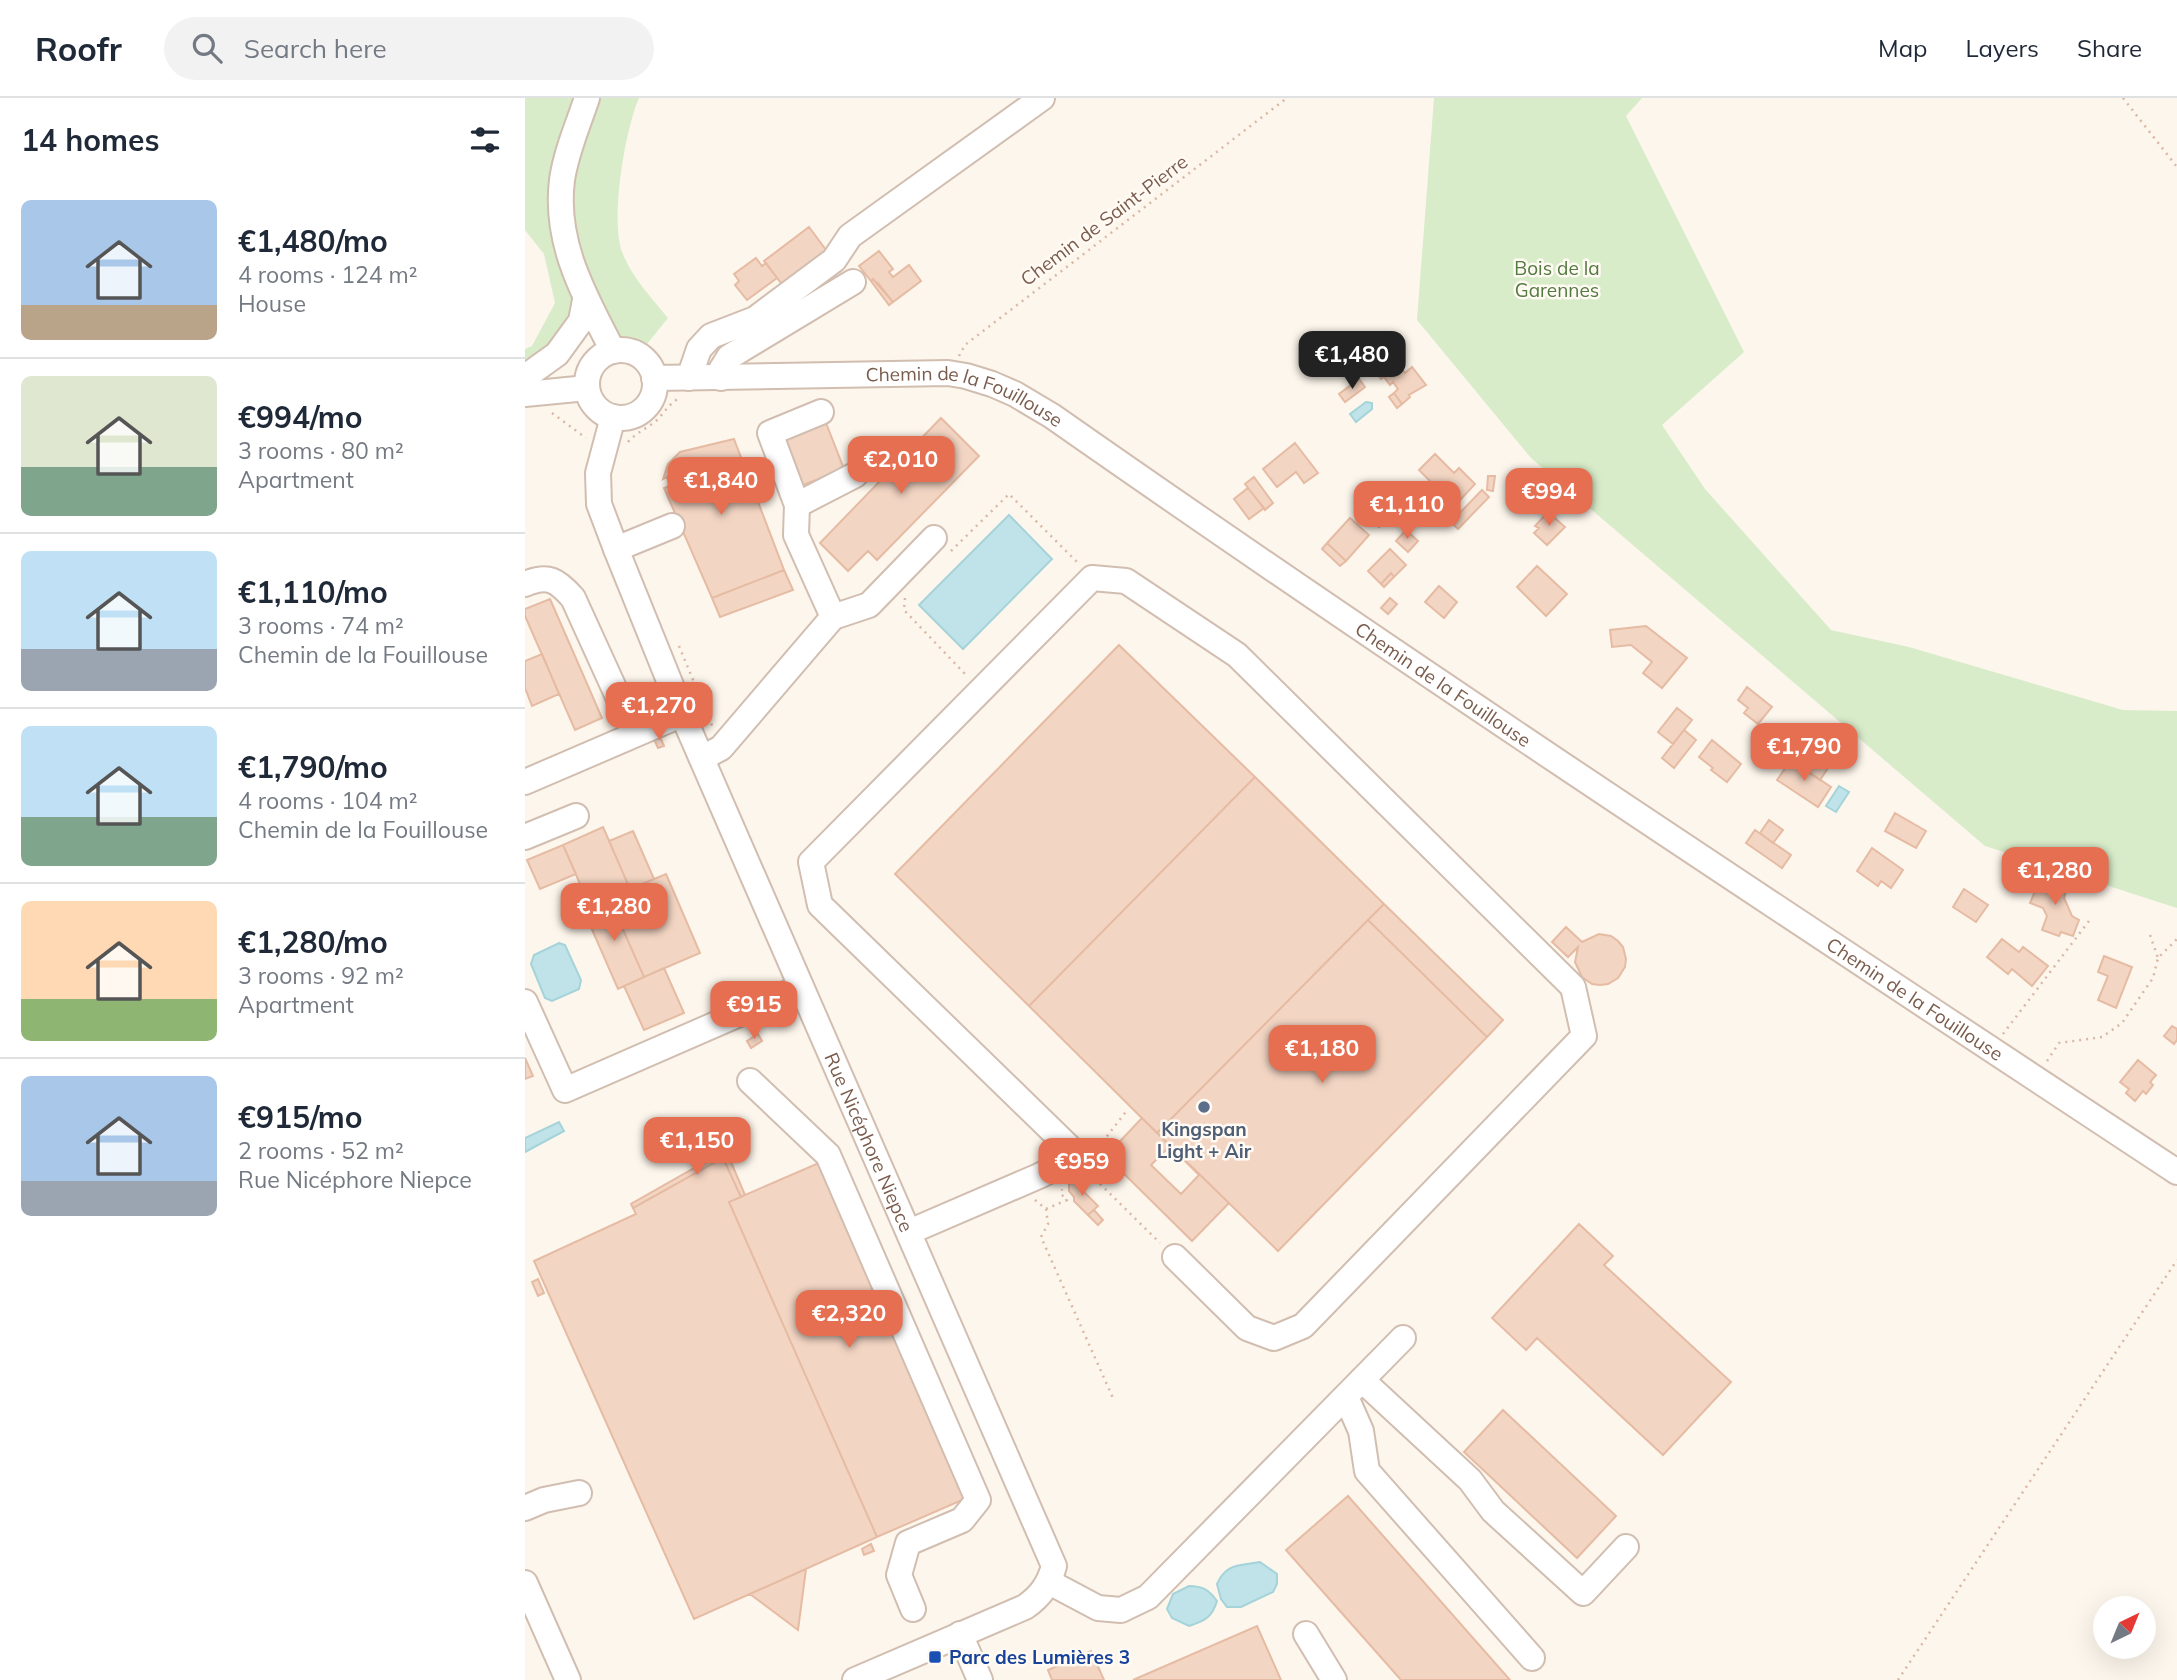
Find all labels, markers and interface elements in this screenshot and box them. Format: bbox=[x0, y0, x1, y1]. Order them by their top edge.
search box bbox=[164, 17, 654, 80]
text: Roofr bbox=[35, 28, 122, 69]
icon: search bbox=[188, 29, 226, 67]
text: Search here bbox=[244, 32, 387, 65]
text: Map bbox=[1878, 33, 1927, 63]
text: Layers bbox=[1965, 33, 2039, 63]
text: Share bbox=[2077, 33, 2142, 63]
text: 14 homes bbox=[21, 121, 160, 159]
icon: filters bbox=[466, 121, 504, 159]
street label: Chemin de Saint-Pierre bbox=[1016, 149, 1192, 291]
text: €1,480/mo bbox=[238, 222, 388, 260]
icon: home bbox=[77, 228, 161, 312]
park label: Bois de la Garennes bbox=[1514, 256, 1600, 302]
text: 4 rooms · 124 m² bbox=[238, 260, 418, 289]
text: House bbox=[238, 289, 306, 318]
pin: €1,480 bbox=[1295, 331, 1409, 391]
text: €1,480 bbox=[1315, 339, 1389, 368]
street label: Chemin de la Fouillouse bbox=[865, 361, 1068, 432]
text: €994/mo bbox=[238, 398, 362, 436]
icon: home bbox=[77, 404, 161, 488]
text: 3 rooms · 80 m² bbox=[238, 436, 404, 465]
pin: €2,010 bbox=[844, 436, 958, 496]
text: €2,010 bbox=[864, 444, 938, 473]
pin: €1,840 bbox=[664, 458, 778, 517]
text: Apartment bbox=[238, 465, 354, 494]
text: €1,840 bbox=[684, 465, 758, 494]
pin: €994 bbox=[1508, 468, 1590, 528]
text: €994 bbox=[1521, 476, 1577, 505]
pin: €1,110 bbox=[1350, 482, 1464, 541]
text: €1,110 bbox=[1370, 489, 1444, 518]
text: €1,110/mo bbox=[238, 573, 388, 611]
icon: home bbox=[77, 579, 161, 663]
text: 3 rooms · 74 m² bbox=[238, 611, 404, 640]
street label: Chemin de la Fouillouse bbox=[1351, 617, 1536, 752]
text: Chemin de la Fouillouse bbox=[238, 640, 488, 669]
pin: €1,270 bbox=[602, 682, 716, 742]
text: €1,270 bbox=[622, 690, 696, 719]
pin: €1,790 bbox=[1747, 724, 1861, 783]
text: €1,790 bbox=[1767, 731, 1841, 760]
text: €1,790/mo bbox=[238, 748, 388, 786]
icon: home bbox=[77, 754, 161, 838]
text: 4 rooms · 104 m² bbox=[238, 786, 418, 815]
text: Chemin de la Fouillouse bbox=[238, 815, 488, 844]
pin: €1,280 bbox=[1998, 848, 2112, 907]
text: €1,280 bbox=[2018, 855, 2092, 884]
pin: €1,280 bbox=[557, 884, 671, 943]
text: €1,280 bbox=[577, 891, 651, 920]
text: €1,280/mo bbox=[238, 923, 388, 961]
icon: home bbox=[77, 929, 161, 1013]
street label: Chemin de la Fouillouse bbox=[1822, 932, 2008, 1066]
text: 3 rooms · 92 m² bbox=[238, 961, 404, 990]
pin: €915 bbox=[713, 982, 795, 1041]
text: €915 bbox=[726, 989, 782, 1018]
text: Apartment bbox=[238, 990, 354, 1019]
pin: €1,180 bbox=[1265, 1026, 1379, 1085]
text: €1,180 bbox=[1285, 1033, 1359, 1062]
street label: Rue Nicéphore Niepce bbox=[819, 1049, 919, 1236]
text: €915/mo bbox=[238, 1098, 362, 1136]
marker: Kingspan Light + Air bbox=[1196, 1099, 1212, 1115]
icon: home bbox=[77, 1104, 161, 1188]
place label: Kingspan Light + Air bbox=[1157, 1117, 1252, 1163]
pin: €1,150 bbox=[640, 1118, 754, 1177]
text: €1,150 bbox=[660, 1125, 734, 1154]
text: 2 rooms · 52 m² bbox=[238, 1136, 404, 1165]
pin: €959 bbox=[1041, 1138, 1123, 1198]
text: €959 bbox=[1054, 1146, 1110, 1175]
text: Rue Nicéphore Niepce bbox=[238, 1165, 472, 1194]
pin: €2,320 bbox=[792, 1290, 906, 1350]
text: €2,320 bbox=[812, 1298, 886, 1327]
north arrow bbox=[2093, 1596, 2156, 1659]
map controls bbox=[2093, 1596, 2156, 1659]
place label: Parc des Lumières 3 bbox=[949, 1645, 1130, 1669]
marker: Parc des Lumières 3 bbox=[927, 1649, 943, 1665]

